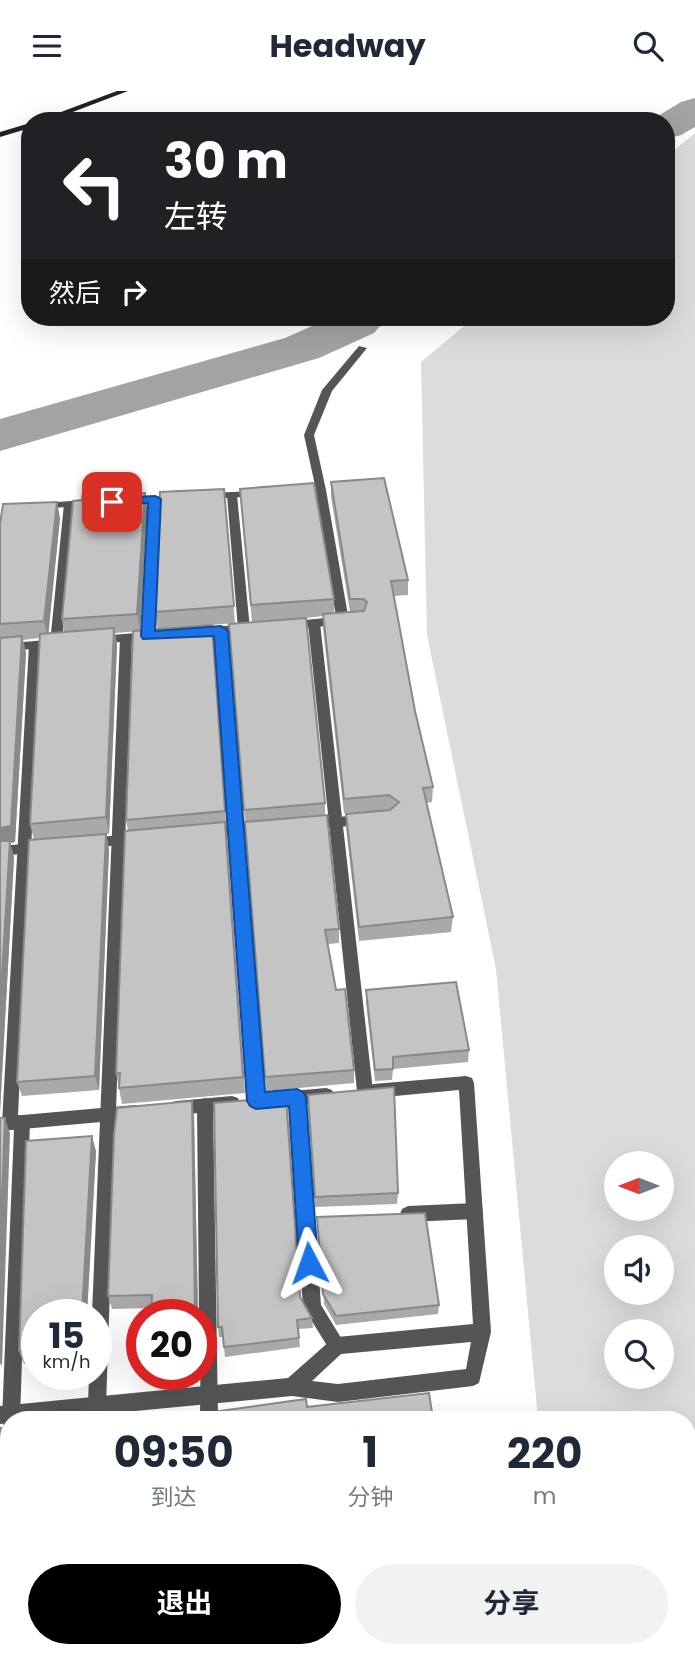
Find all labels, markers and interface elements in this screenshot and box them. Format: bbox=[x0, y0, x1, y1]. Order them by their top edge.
text: Headway bbox=[269, 23, 426, 68]
icon: menu bbox=[28, 27, 66, 65]
icon: search bbox=[629, 27, 667, 65]
text: 30 m bbox=[164, 127, 288, 195]
icon: left bbox=[49, 140, 140, 231]
text: 左转 bbox=[164, 194, 228, 239]
icon: right bbox=[115, 273, 153, 311]
text: 然后 bbox=[49, 275, 101, 311]
pin bbox=[82, 472, 142, 532]
icon: arrive bbox=[93, 483, 131, 521]
north arrow bbox=[604, 1151, 674, 1221]
map controls bbox=[604, 1151, 674, 1389]
position arrow bbox=[272, 1226, 346, 1300]
button: sound bbox=[604, 1235, 674, 1305]
speed limit sign: 20 bbox=[126, 1299, 217, 1390]
text: 15 bbox=[49, 1311, 84, 1360]
button: search bbox=[604, 1319, 674, 1389]
text: km/h bbox=[43, 1349, 90, 1374]
text: 09:50 bbox=[114, 1423, 234, 1482]
text: 1 bbox=[362, 1423, 378, 1482]
text: 220 bbox=[507, 1424, 582, 1483]
text: m bbox=[533, 1480, 556, 1512]
text: 到达 bbox=[151, 1481, 197, 1513]
text: 分钟 bbox=[347, 1481, 393, 1513]
button: 退出 bbox=[28, 1564, 341, 1644]
button: 分享 bbox=[355, 1564, 668, 1644]

